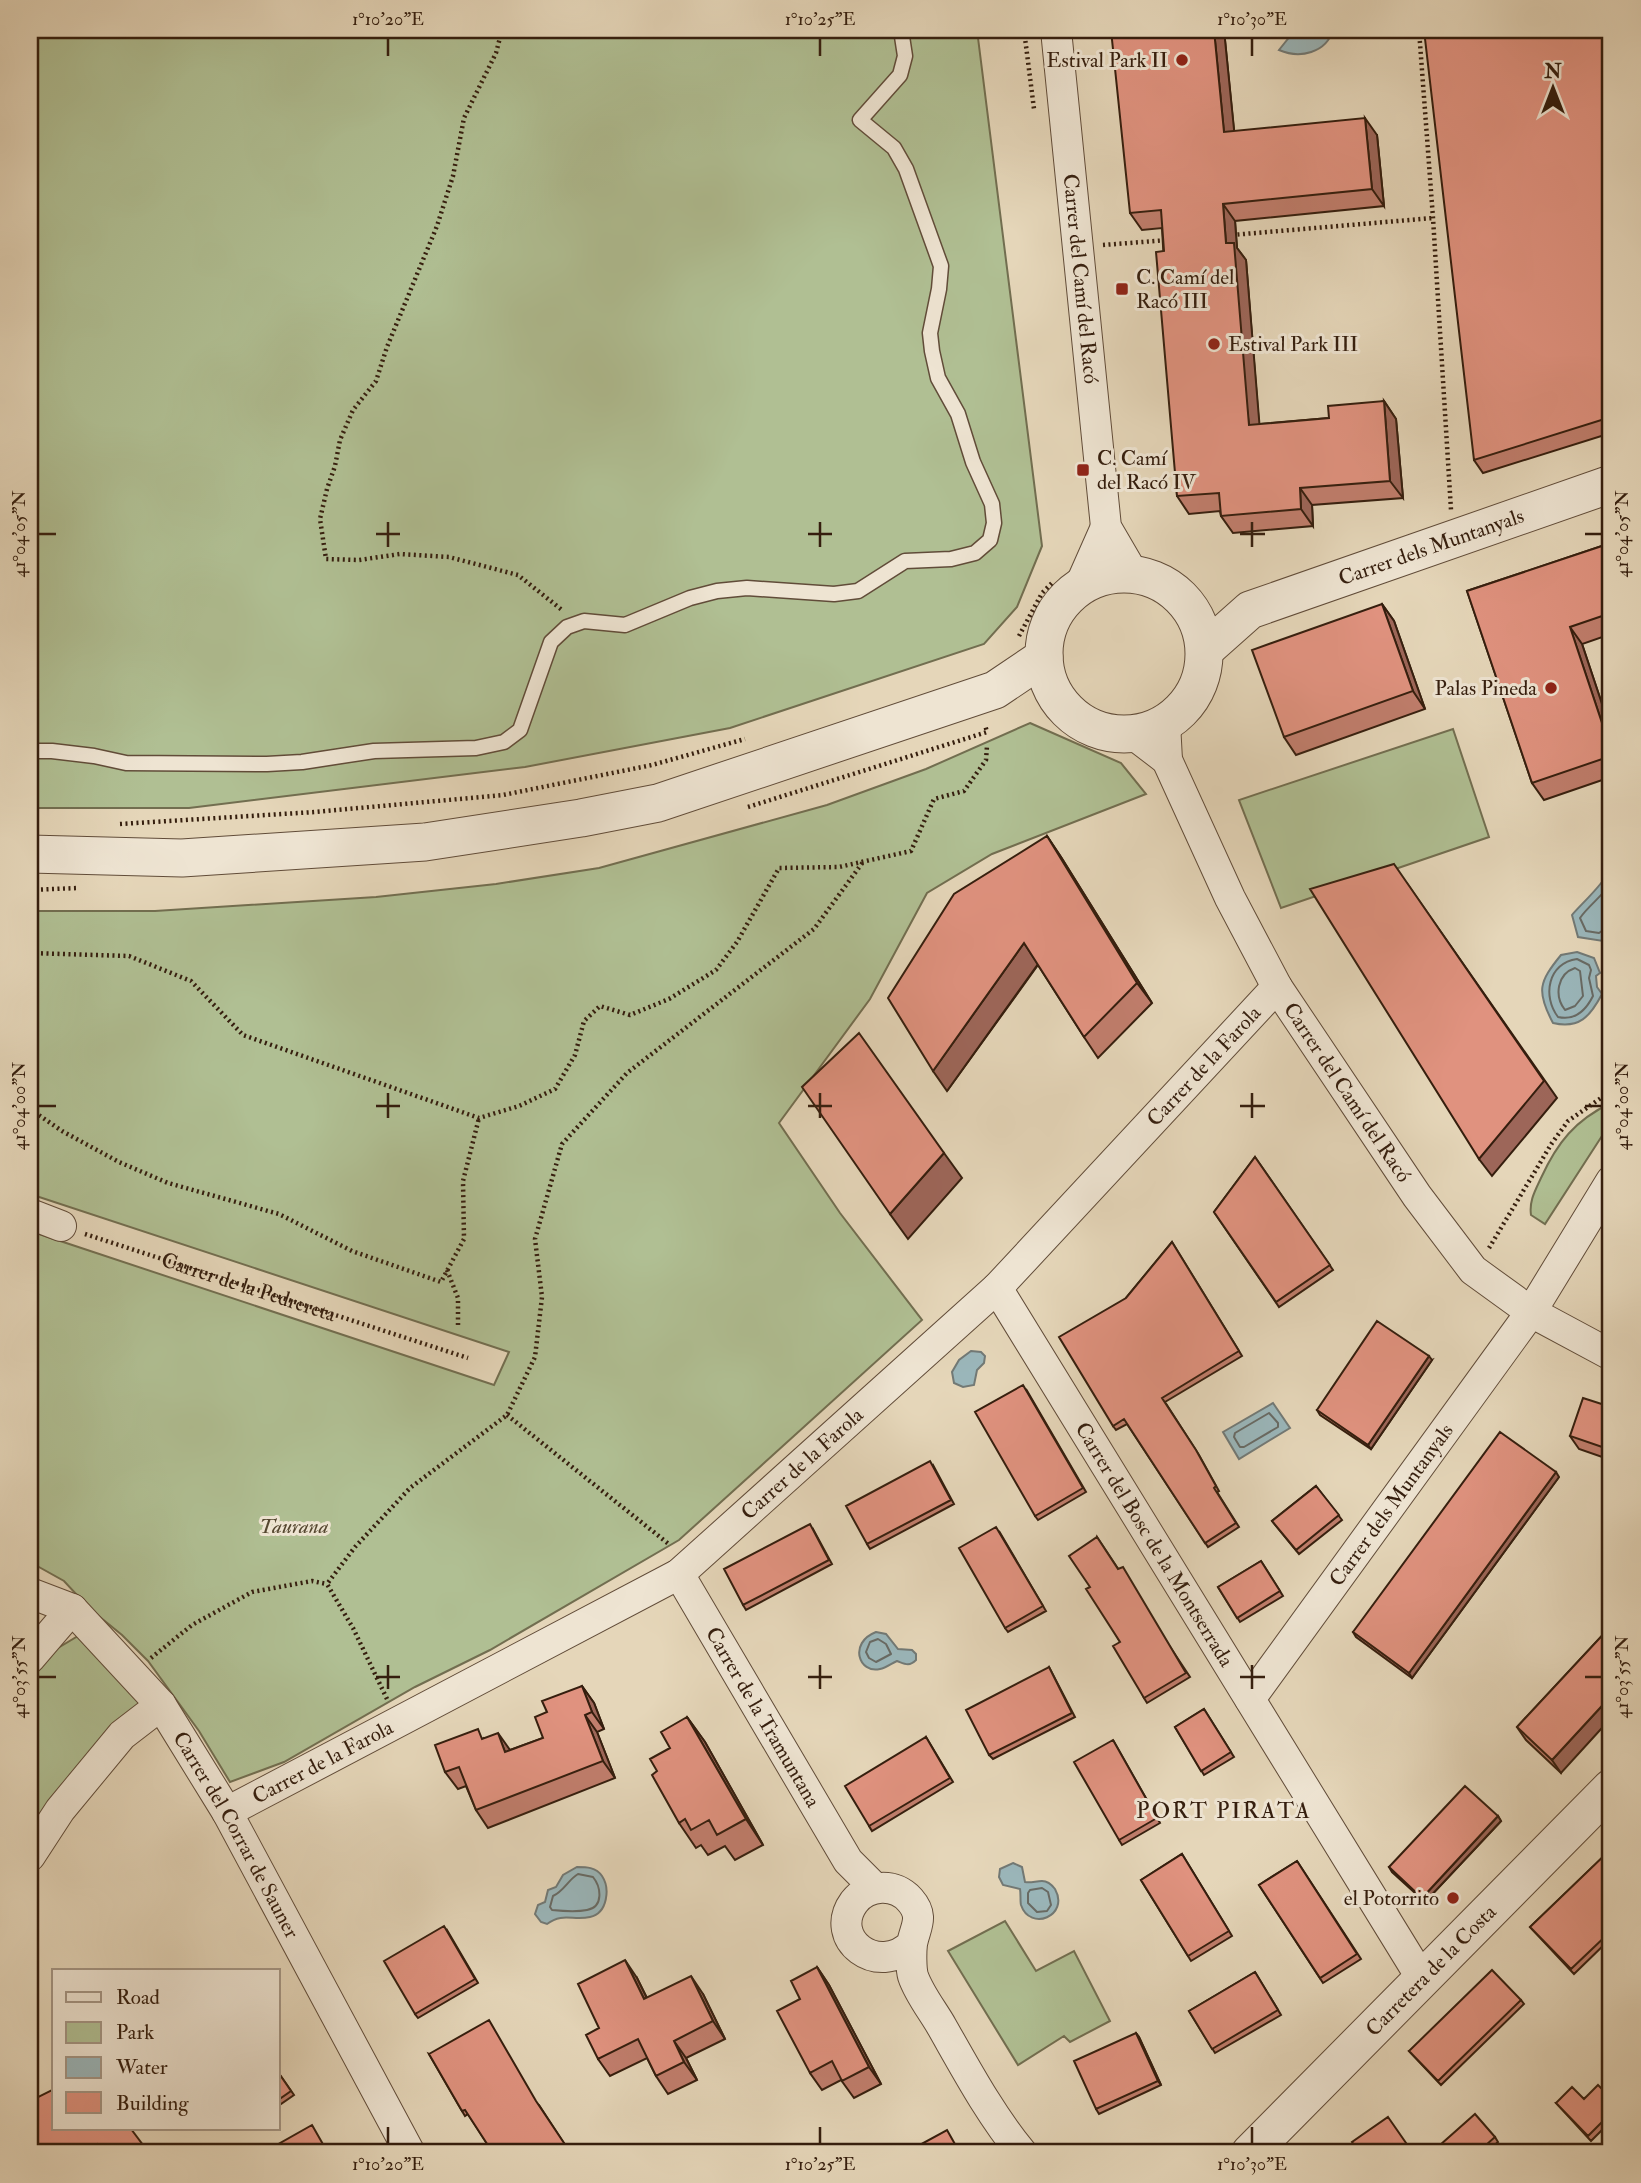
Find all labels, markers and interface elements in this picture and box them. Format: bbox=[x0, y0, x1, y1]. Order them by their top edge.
text: 1°10'20"E bbox=[352, 8, 424, 31]
text: 1°10'25"E bbox=[785, 8, 855, 31]
text: 1°10'30"E bbox=[1217, 8, 1287, 31]
place label: Estival Park II bbox=[1046, 47, 1168, 74]
marker: Estival Park II bbox=[1174, 52, 1190, 68]
north arrow bbox=[1518, 52, 1588, 122]
text: N bbox=[1543, 60, 1562, 84]
street label: Carrer del Camí del Racó bbox=[1057, 172, 1105, 385]
place label: C. Camí del Racó III bbox=[1136, 264, 1235, 315]
marker: C. Camí del Racó III bbox=[1114, 281, 1130, 297]
place label: Estival Park III bbox=[1228, 331, 1358, 358]
marker: Estival Park III bbox=[1206, 336, 1222, 352]
place label: C. Camí del Racó IV bbox=[1097, 445, 1197, 496]
marker: C. Camí del Racó IV bbox=[1075, 462, 1091, 478]
text: 41°04'05"N bbox=[8, 490, 31, 578]
text: 41°04'05"N bbox=[1611, 490, 1634, 578]
street label: Carrer dels Muntanyals bbox=[1335, 502, 1527, 592]
place label: Palas Pineda bbox=[1435, 675, 1537, 702]
marker: Palas Pineda bbox=[1543, 680, 1559, 696]
street label: Carrer del Camí del Racó bbox=[1278, 997, 1417, 1187]
street label: Carrer de la Farola bbox=[1141, 999, 1267, 1132]
text: 41°04'00"N bbox=[8, 1062, 31, 1150]
text: 41°04'00"N bbox=[1611, 1062, 1634, 1150]
street label: Carrer de la Pedrereta bbox=[158, 1246, 340, 1328]
street label: Carrer de la Farola bbox=[735, 1401, 869, 1526]
street label: Carrer del Bosc de la Montserrada bbox=[1069, 1417, 1240, 1672]
street label: Carrer dels Muntanyals bbox=[1323, 1418, 1459, 1592]
park label: Taurana bbox=[260, 1513, 329, 1540]
street label: Carrer de la Tramuntana bbox=[700, 1622, 827, 1813]
text: 41°03'55"N bbox=[8, 1635, 31, 1719]
text: 41°03'55"N bbox=[1611, 1635, 1634, 1719]
street label: Carrer de la Farola bbox=[247, 1713, 398, 1810]
street label: Carrer del Corrar de Sauner bbox=[167, 1726, 306, 1943]
district label: PORT PIRATA bbox=[1136, 1796, 1312, 1825]
place label: el Potorrito bbox=[1344, 1885, 1439, 1912]
marker: el Potorrito bbox=[1445, 1890, 1461, 1906]
street label: Carretera de la Costa bbox=[1360, 1898, 1502, 2042]
legend bbox=[52, 1969, 280, 2130]
text: Road bbox=[116, 1984, 161, 2011]
text: Park bbox=[116, 2019, 154, 2046]
text: Water bbox=[115, 2054, 168, 2081]
text: Building bbox=[116, 2090, 189, 2117]
text: 1°10'20"E bbox=[352, 2153, 424, 2176]
text: 1°10'25"E bbox=[785, 2153, 855, 2176]
text: 1°10'30"E bbox=[1217, 2153, 1287, 2176]

